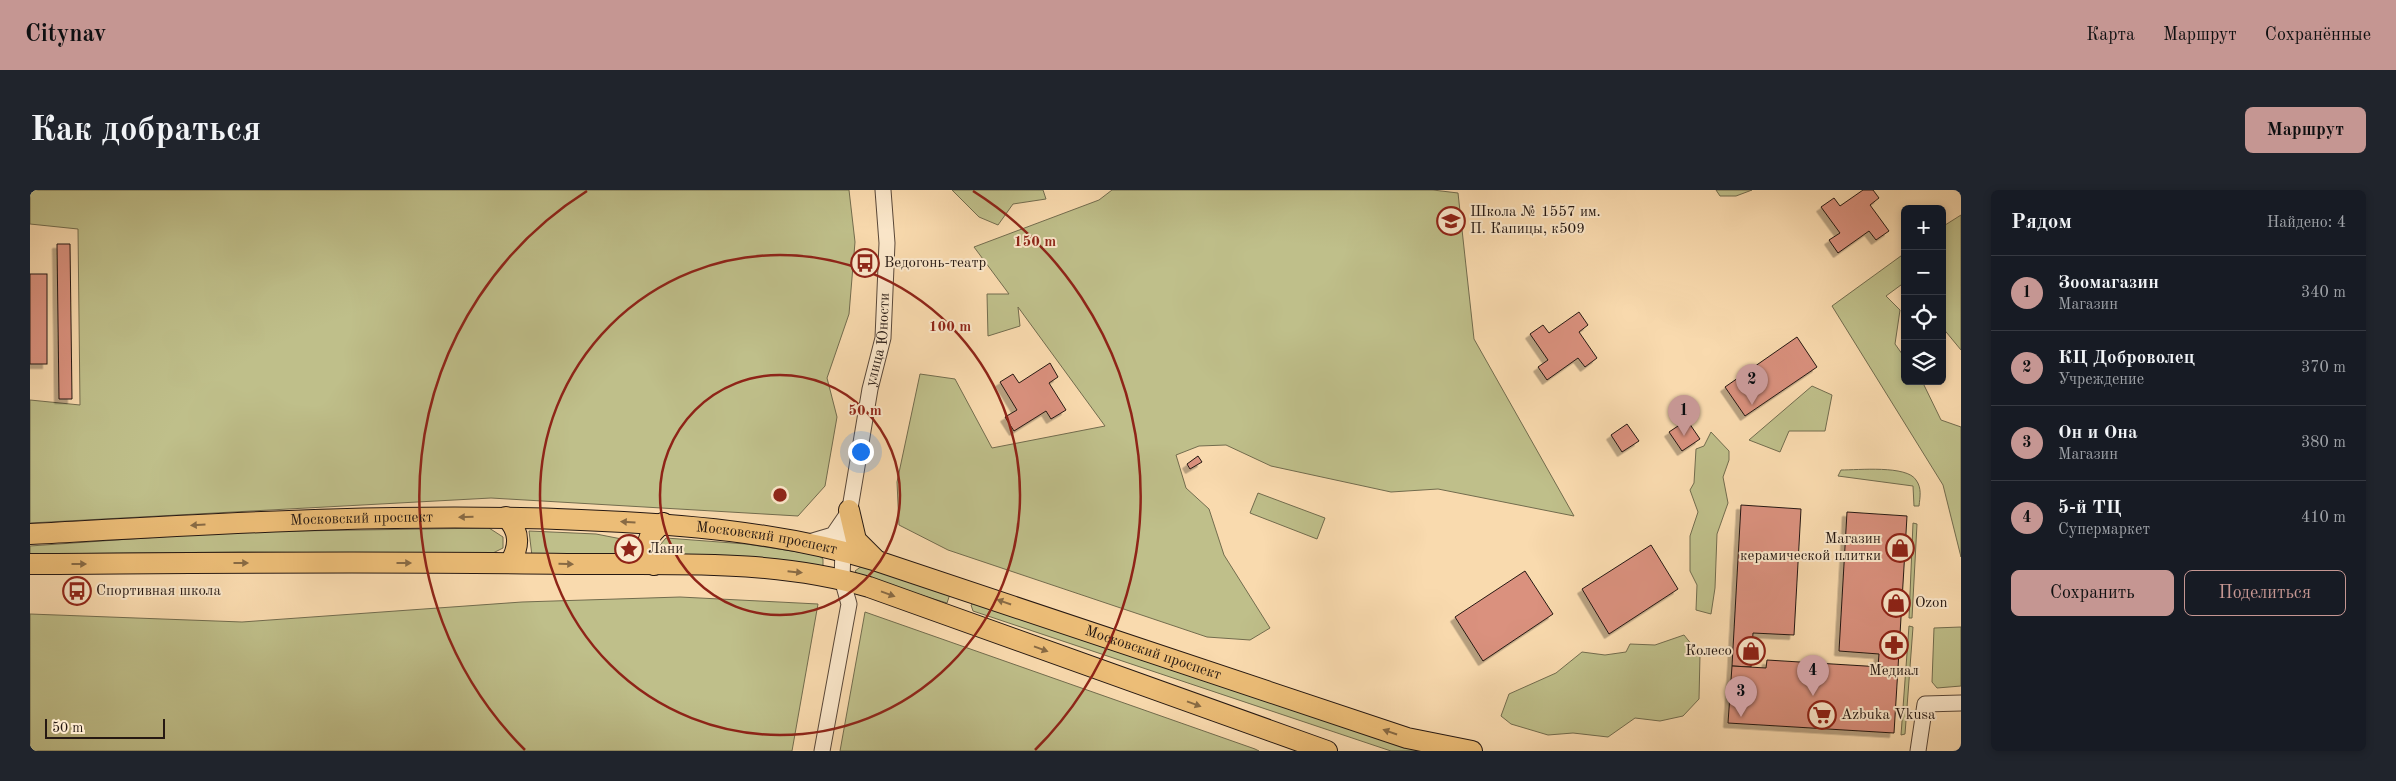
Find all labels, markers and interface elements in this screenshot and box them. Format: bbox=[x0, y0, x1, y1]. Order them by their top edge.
text: Citynav bbox=[25, 23, 106, 47]
text: Карта bbox=[2086, 26, 2135, 44]
text: Маршрут bbox=[2163, 26, 2237, 44]
text: Сохранённые bbox=[2265, 26, 2371, 44]
button: Маршрут bbox=[2245, 107, 2366, 153]
text: Как добраться bbox=[30, 113, 261, 148]
place label: Школа № 1557 им. П. Капицы, к509 bbox=[1470, 205, 1601, 237]
map controls bbox=[1901, 205, 1946, 385]
button: + bbox=[1901, 205, 1946, 250]
school or university icon: Школа № 1557 им. П. Капицы, к509 bbox=[1436, 206, 1466, 236]
text: Рядом bbox=[2011, 212, 2072, 233]
text: Найдено: 4 bbox=[2267, 215, 2346, 231]
text: 150 m bbox=[1014, 235, 1056, 250]
bus stop icon: Ведогонь-театр bbox=[850, 248, 880, 278]
button: − bbox=[1901, 250, 1946, 295]
place label: Ведогонь-театр bbox=[884, 256, 986, 271]
text: Зоомагазин bbox=[2058, 274, 2159, 293]
text: 1 bbox=[2022, 285, 2032, 301]
text: 340 m bbox=[2301, 285, 2346, 301]
street label: улица Юности bbox=[863, 293, 892, 388]
button: locate bbox=[1901, 295, 1946, 340]
text: Магазин bbox=[2058, 297, 2118, 313]
text: 100 m bbox=[929, 320, 971, 335]
button: layers bbox=[1901, 340, 1946, 385]
text: КЦ Доброволец bbox=[2058, 349, 2195, 368]
text: 2 bbox=[2022, 360, 2032, 376]
text: 370 m bbox=[2301, 360, 2346, 376]
pin: 2 bbox=[1736, 364, 1768, 405]
text: Учреждение bbox=[2058, 372, 2144, 388]
pin: 1 bbox=[1668, 395, 1700, 436]
text: 50 m bbox=[848, 404, 882, 419]
text: Он и Она bbox=[2058, 424, 2138, 443]
text: 3 bbox=[2022, 435, 2032, 451]
text: 380 m bbox=[2301, 435, 2346, 451]
your location bbox=[848, 439, 874, 465]
text: Магазин bbox=[2058, 447, 2118, 463]
centre of rings bbox=[771, 486, 789, 504]
text: 5-й ТЦ bbox=[2058, 499, 2122, 518]
street label: Московский проспект bbox=[290, 510, 433, 528]
text: 4 bbox=[2022, 510, 2032, 526]
text: 410 m bbox=[2301, 510, 2346, 526]
one-way arrow bbox=[457, 513, 473, 521]
one-way arrow bbox=[620, 518, 636, 526]
street label: Московский проспект bbox=[695, 520, 839, 557]
one-way arrow bbox=[190, 521, 206, 529]
text: Супермаркет bbox=[2058, 522, 2150, 538]
place label: Магазин керамической плитки bbox=[1740, 532, 1881, 564]
shop icon: Магазин керамической плитки bbox=[1885, 533, 1915, 563]
place icon: Лани bbox=[614, 534, 644, 564]
place label: Лани bbox=[648, 542, 683, 557]
one-way arrow bbox=[233, 559, 249, 567]
one-way arrow bbox=[396, 559, 412, 567]
one-way arrow bbox=[71, 560, 87, 568]
one-way arrow bbox=[558, 560, 574, 568]
one-way arrow bbox=[787, 568, 803, 576]
button: Сохранить bbox=[2011, 570, 2174, 616]
button: Поделиться bbox=[2184, 570, 2346, 616]
bus stop icon: Спортивная школа bbox=[62, 576, 92, 606]
place label: Спортивная школа bbox=[96, 584, 221, 599]
shop icon: Ozon bbox=[1881, 588, 1911, 618]
one-way arrow bbox=[881, 591, 896, 598]
place label: Ozon bbox=[1915, 596, 1948, 611]
one-way arrow bbox=[996, 598, 1011, 606]
street label: Московский проспект bbox=[1083, 623, 1223, 683]
pharmacy icon: Медиал bbox=[1879, 630, 1909, 660]
shop icon: Колесо bbox=[1736, 636, 1766, 666]
place label: Колесо bbox=[1685, 644, 1732, 659]
one-way arrow bbox=[1034, 646, 1049, 653]
pin: 4 bbox=[1797, 655, 1829, 696]
place label: Медиал bbox=[1869, 664, 1919, 679]
pin: 3 bbox=[1725, 676, 1757, 717]
supermarket icon: Azbuka Vkusa bbox=[1807, 700, 1837, 730]
one-way arrow bbox=[1187, 701, 1202, 708]
place label: Azbuka Vkusa bbox=[1841, 708, 1936, 723]
scale bar bbox=[45, 716, 165, 739]
text: 50 m bbox=[52, 721, 83, 735]
one-way arrow bbox=[1383, 728, 1398, 735]

